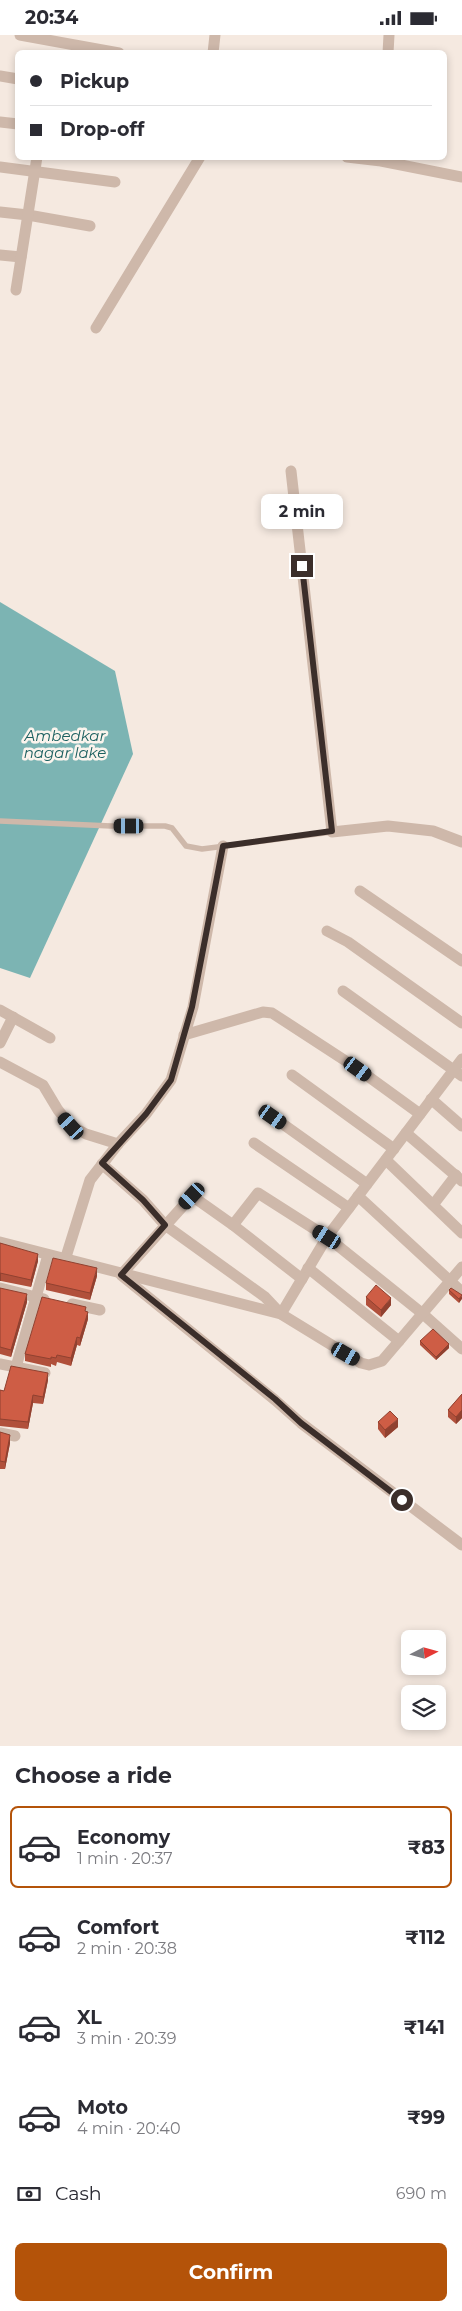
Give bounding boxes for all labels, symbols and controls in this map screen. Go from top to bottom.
text: 20:34 [25,6,78,29]
text: Pickup [60,70,129,93]
text: Drop-off [60,118,144,141]
callout: 2 min [261,493,343,529]
text: 2 min [279,502,325,521]
route end [291,555,313,577]
water label: Ambedkar nagar lake [24,726,106,762]
car [114,819,144,834]
car [341,1054,374,1084]
car [256,1102,289,1132]
car [55,1110,86,1142]
car [176,1180,207,1212]
car [310,1223,343,1251]
car [329,1340,362,1368]
route start [391,1489,413,1511]
north arrow [401,1630,446,1675]
map controls [401,1630,446,1730]
button: layers [401,1685,446,1730]
text: Choose a ride [15,1762,172,1789]
icon: car [17,1825,62,1870]
text: Economy [77,1826,170,1849]
text: ₹83 [408,1836,445,1859]
text: 1 min · 20:37 [77,1849,173,1868]
icon: car [17,1915,62,1960]
text: Comfort [77,1916,159,1939]
text: ₹112 [405,1926,445,1949]
text: 2 min · 20:38 [77,1939,177,1958]
icon: car [17,2005,62,2050]
text: XL [77,2006,102,2029]
text: ₹141 [404,2016,445,2039]
text: 3 min · 20:39 [77,2029,177,2048]
icon: car [17,2095,62,2140]
text: Moto [77,2096,128,2119]
text: ₹99 [407,2106,445,2129]
text: 4 min · 20:40 [77,2119,181,2138]
icon: cash [15,2180,43,2208]
text: Cash [55,2182,102,2205]
text: 690 m [396,2184,447,2203]
button: Confirm [15,2243,447,2301]

